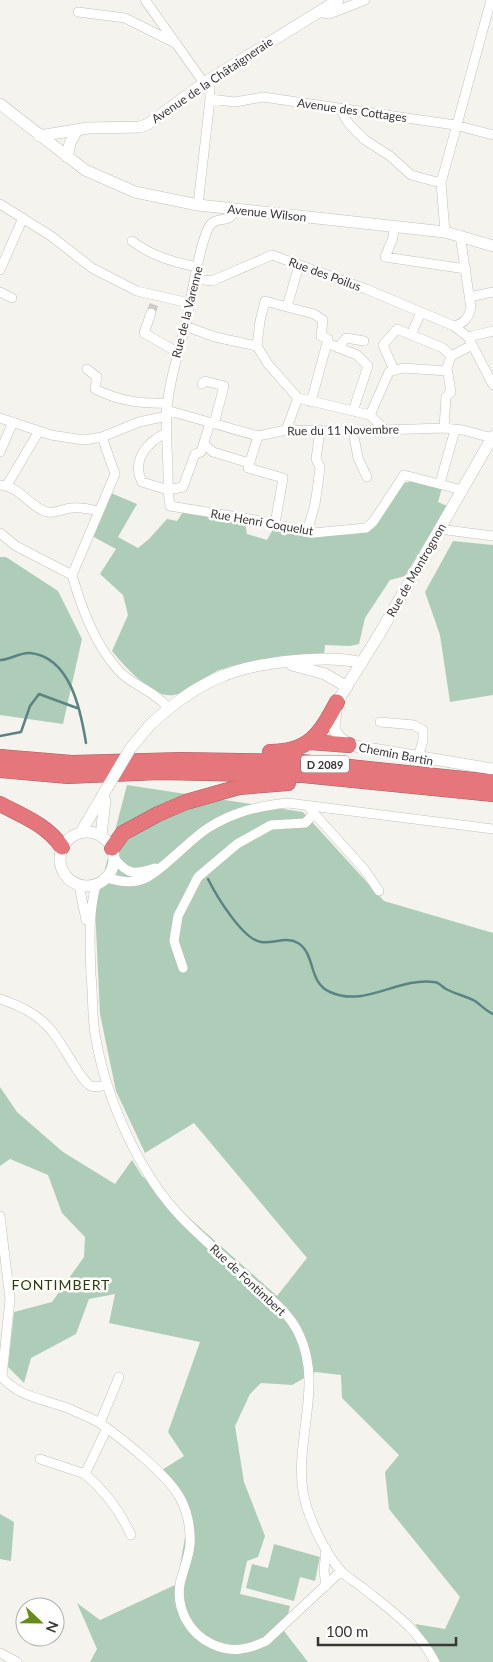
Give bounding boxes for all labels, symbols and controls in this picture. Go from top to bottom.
street label: Avenue de la Châtaigneraie [148,34,276,126]
street label: Avenue des Cottages [296,95,408,125]
street label: Avenue Wilson [227,201,307,225]
street label: Rue des Poilus [287,254,363,294]
street label: Rue de la Varenne [168,264,206,360]
street label: Rue du 11 Novembre [287,422,399,438]
street label: Rue Henri Coquelut [210,506,315,539]
street label: Rue de Montrognon [383,521,449,619]
street label: Chemin Bartin [357,739,435,769]
road number: D 2089 [301,756,349,772]
street label: Rue de Fontimbert [207,1241,290,1319]
district label: FONTIMBERT [12,1276,110,1293]
north arrow [15,1597,65,1647]
scale bar [318,1614,456,1646]
text: N [43,1619,62,1635]
text: 100 m [326,1622,368,1640]

